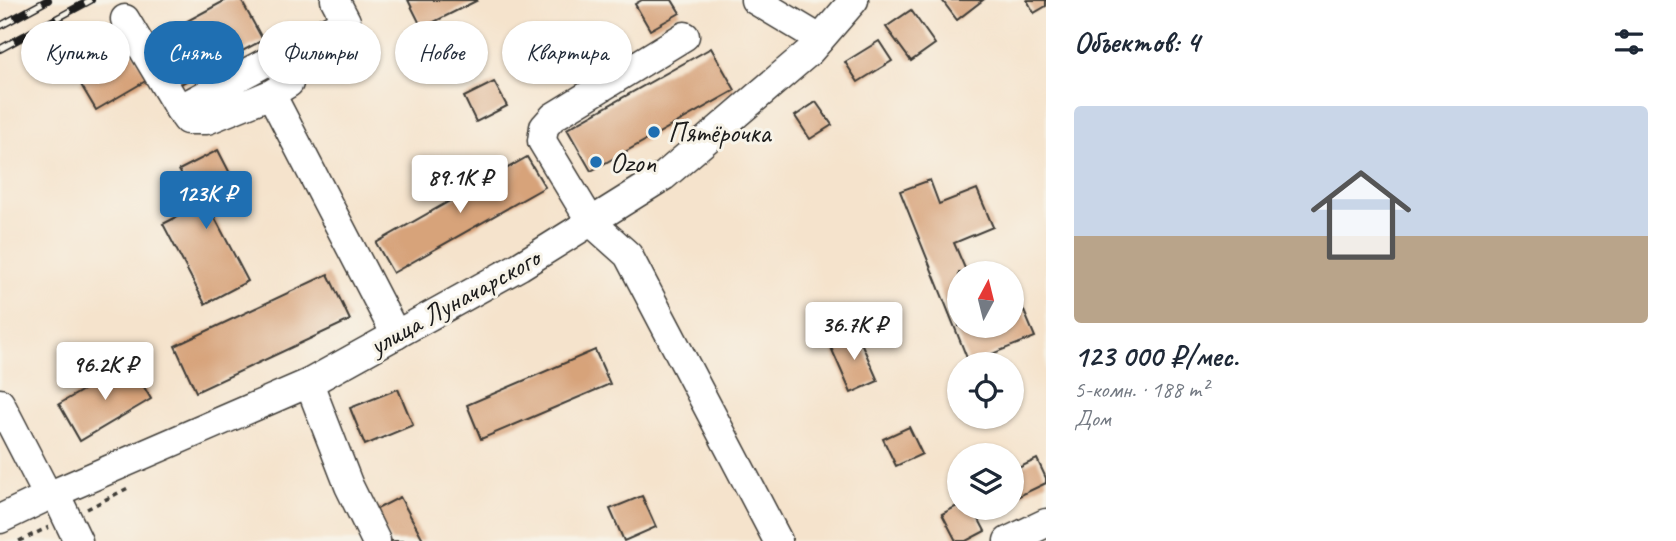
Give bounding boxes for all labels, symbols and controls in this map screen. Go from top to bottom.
chip: Купить [21,21,130,84]
chip: Снять [144,21,244,84]
chip: Фильтры [258,21,381,84]
chip: Новое [395,21,488,84]
chip: Квартира [502,21,632,84]
text: Объектов: 4 [1074,23,1199,61]
icon: filters [1610,23,1648,61]
place label: Пятёрочка [668,115,772,150]
marker: Пятёрочка [646,124,662,140]
place label: Ozon [610,145,656,180]
icon: home [1298,152,1424,278]
marker: Ozon [588,154,604,170]
pin: 89.1K ₽ [395,156,525,215]
text: 89.1K ₽ [428,163,492,192]
pin: 123K ₽ [149,172,263,231]
text: 123K ₽ [176,179,236,208]
street label: улица Луначарского [361,239,548,364]
north arrow [947,261,1024,338]
map controls [947,261,1024,520]
pin: 36.7K ₽ [789,302,919,362]
text: 36.7K ₽ [821,310,887,339]
text: 123 000 ₽/мес. [1074,337,1239,375]
pin: 96.2K ₽ [40,342,170,402]
text: 96.2K ₽ [73,350,137,379]
button: locate [947,352,1024,429]
text: 5-комн. · 188 m² [1074,375,1208,404]
text: Дом [1074,404,1111,433]
button: layers [947,443,1024,520]

